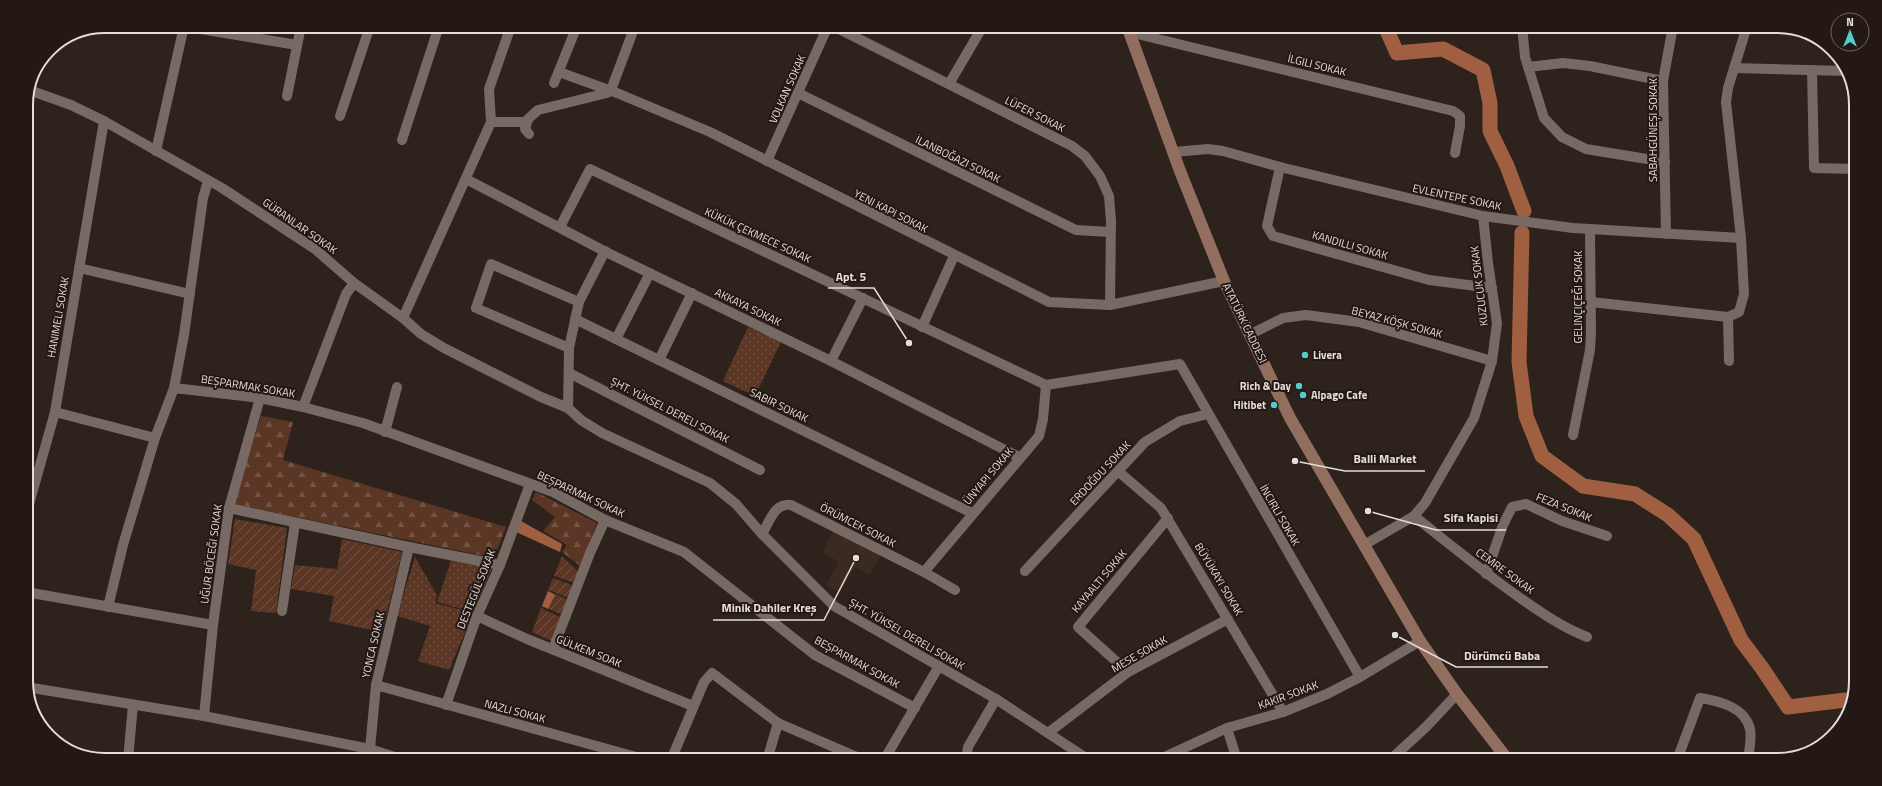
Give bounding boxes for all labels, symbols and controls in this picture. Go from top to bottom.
north arrow [1830,12,1870,52]
text: N [1846,14,1854,30]
street label: İLGILI SOKAK [1286,50,1349,80]
street label: VOLKAN SOKAK [765,51,810,126]
street label: SABAHGÜNEŞI SOKAK [1645,77,1661,182]
street label: LÜFER SOKAK [1002,92,1069,136]
street label: İLANBOĞAZI SOKAK [913,132,1004,187]
street label: EVLENTEPE SOKAK [1411,180,1504,214]
street label: YENI KAPI SOKAK [851,185,932,237]
street label: GÜRANLAR SOKAK [259,194,341,258]
street label: KÜKÜK ÇEKMECE SOKAK [702,203,814,267]
street label: KANDILLI SOKAK [1310,227,1390,264]
street label: KUZUCUK SOKAK [1466,244,1492,327]
street label: GELINÇIÇEĞI SOKAK [1570,250,1586,344]
callout: Apt. 5 [828,264,874,288]
text: Apt. 5 [836,267,867,286]
street label: HANIMELI SOKAK [43,274,73,359]
street label: ATATÜRK CADDESI [1219,280,1271,366]
street label: AKKAYA SOKAK [712,284,784,330]
street label: BEYAZ KÖŞK SOKAK [1350,302,1445,342]
place label: Livera [1313,347,1342,363]
marker: Livera [1300,350,1310,360]
street label: BEŞPARMAK SOKAK [200,371,297,401]
street label: ŞHT. YÜKSEL DERELI SOKAK [608,373,733,447]
place label: Rich & Day [1240,378,1291,394]
marker: Rich & Day [1294,381,1304,391]
street label: SABIR SOKAK [747,384,812,426]
place label: Alpago Cafe [1311,387,1368,403]
marker: Alpago Cafe [1298,390,1308,400]
place label: Hitibet [1233,397,1266,413]
marker: Hitibet [1269,400,1279,410]
street label: ERDOĞDU SOKAK [1066,437,1135,509]
street label: ÜNYAPI SOKAK [959,443,1017,508]
callout: Balli Market [1345,447,1425,471]
text: Balli Market [1353,449,1417,468]
street label: BEŞPARMAK SOKAK [535,467,628,522]
street label: İNCIRLI SOKAK [1256,481,1304,549]
street label: FEZA SOKAK [1534,489,1595,526]
street label: ÖRÜMCEK SOKAK [817,499,899,551]
street label: UĞUR BÖCEĞI SOKAK [196,502,226,605]
callout: Sifa Kapisi [1436,506,1506,530]
text: Sifa Kapisi [1444,508,1498,527]
street label: BÜYÜKAYI SOKAK [1191,540,1247,619]
street label: CEMRE SOKAK [1472,544,1538,598]
street label: KAYAALTI SOKAK [1068,545,1131,616]
street label: DESTEGÜL SOKAK [453,546,500,631]
street label: ŞHT. YÜKSEL DERELI SOKAK [846,594,968,674]
callout: Minik Dahiler Kreş [713,596,824,620]
text: Minik Dahiler Kreş [721,598,817,617]
street label: YONCA SOKAK [358,610,389,680]
street label: GÜLKEM SOAK [554,631,625,672]
street label: MESE SOKAK [1108,631,1171,676]
street label: BEŞPARMAK SOKAK [812,632,903,692]
callout: Dürümcü Baba [1456,643,1548,667]
text: Dürümcü Baba [1464,646,1540,665]
street label: KAKIR SOKAK [1256,676,1321,713]
street label: NAZLI SOKAK [483,695,548,727]

